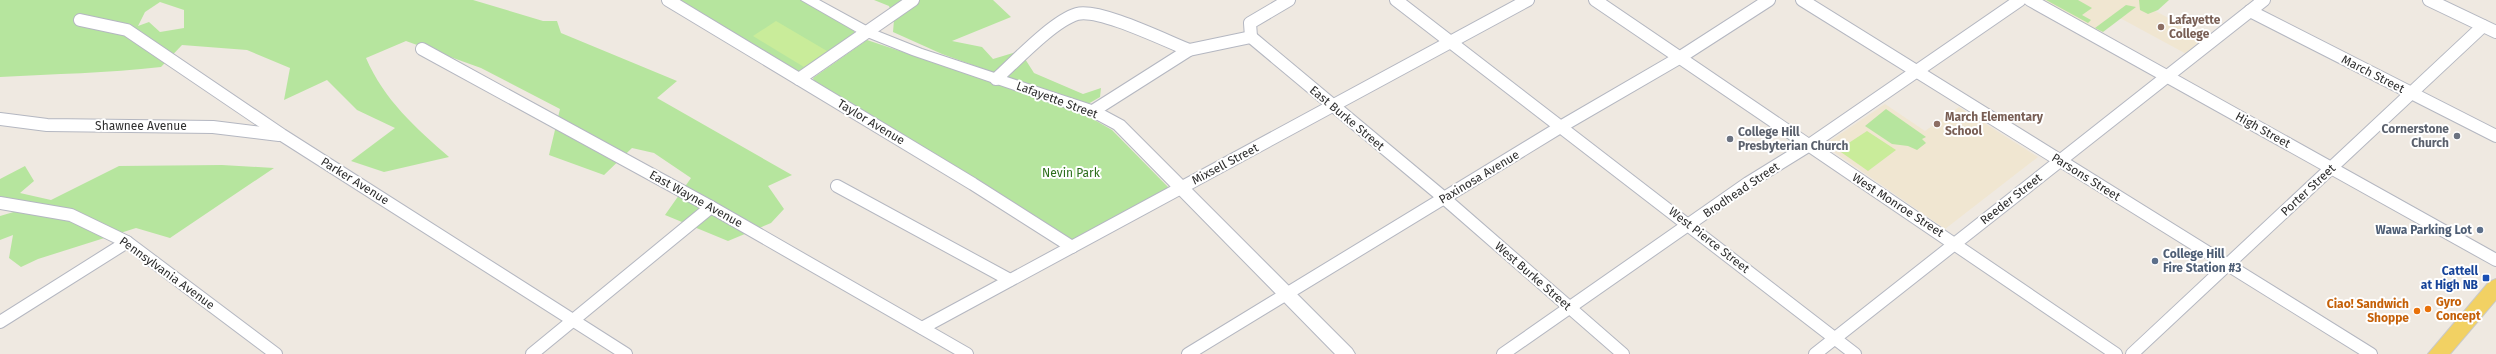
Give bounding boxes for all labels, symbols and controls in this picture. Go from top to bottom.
place label: Lafayette College [2169,13,2221,41]
marker: Lafayette College [2156,22,2166,32]
street label: March Street [2339,52,2407,96]
street label: Lafayette Street [1014,79,1100,121]
street label: East Burke Street [1307,83,1388,154]
street label: Taylor Avenue [835,96,907,148]
street label: High Street [2233,109,2293,151]
place label: March Elementary School [1945,110,2044,138]
street label: Shawnee Avenue [95,119,187,133]
marker: March Elementary School [1932,119,1942,129]
place label: Cornerstone Church [2382,122,2449,150]
place label: College Hill Presbyterian Church [1738,125,1848,153]
marker: Cornerstone Church [2452,131,2462,141]
marker: College Hill Presbyterian Church [1725,134,1735,144]
street label: Mixsell Street [1189,140,1261,187]
street label: Paxinosa Avenue [1436,148,1522,206]
street label: Parsons Street [2049,150,2123,204]
street label: Parker Avenue [318,154,392,208]
street label: Brodhead Street [1700,159,1782,221]
street label: Porter Street [2278,161,2339,219]
park label: Nevin Park [1042,166,1101,180]
street label: East Wayne Avenue [647,168,745,230]
street label: West Monroe Street [1850,170,1947,240]
street label: Reeder Street [1977,170,2045,227]
street label: West Pierce Street [1666,204,1753,276]
place label: Wawa Parking Lot [2376,223,2472,237]
marker: Wawa Parking Lot [2475,225,2485,235]
street label: Pennsylvania Avenue [117,234,217,312]
street label: West Burke Street [1492,239,1575,313]
place label: College Hill Fire Station #3 [2163,247,2241,275]
marker: College Hill Fire Station #3 [2150,256,2160,266]
place label: Cattell at High NB [2421,264,2479,292]
marker: Cattell at High NB [2481,273,2491,283]
place label: Gyro Concept [2436,295,2481,323]
place label: Ciao! Sandwich Shoppe [2327,297,2409,325]
marker: Gyro Concept [2423,304,2433,314]
marker: Ciao! Sandwich Shoppe [2412,306,2422,316]

